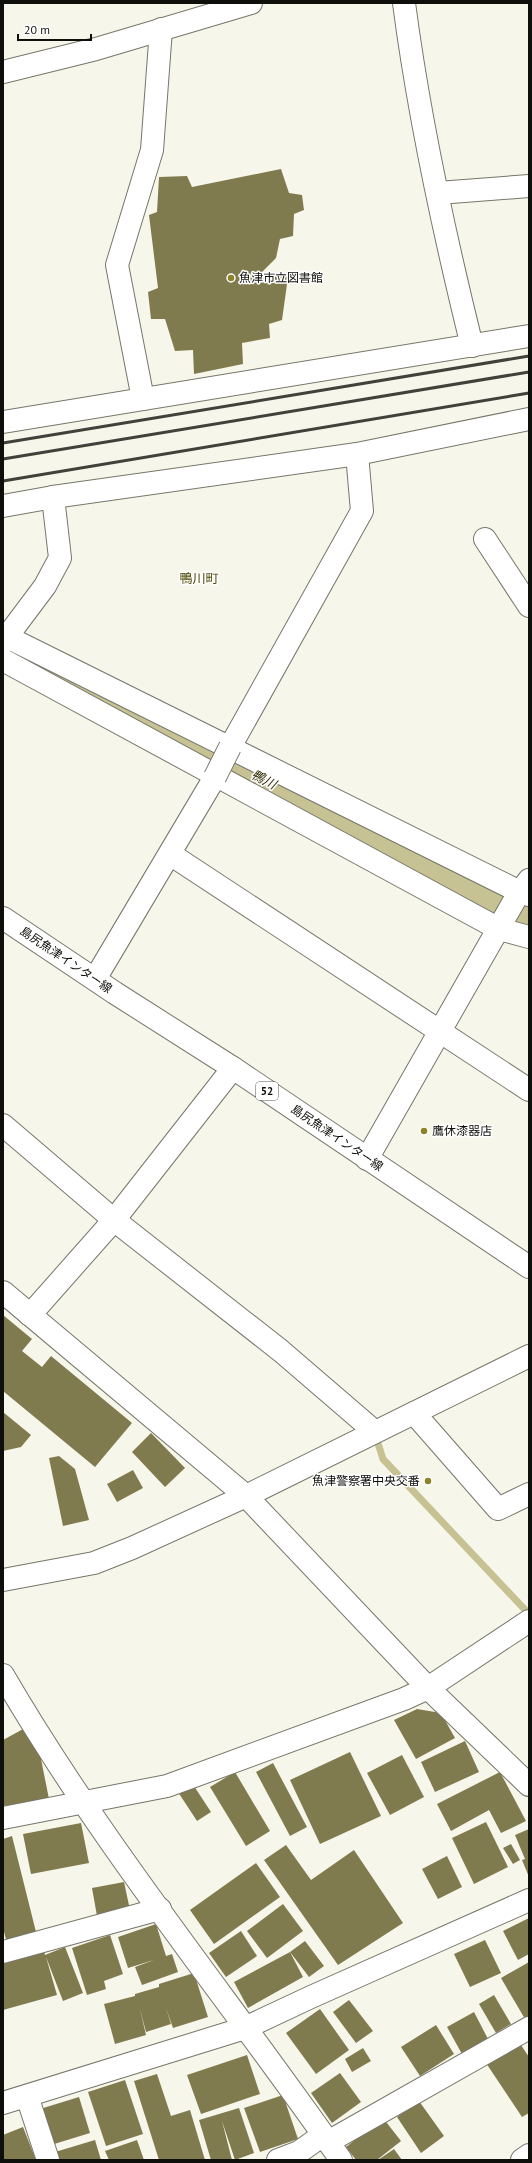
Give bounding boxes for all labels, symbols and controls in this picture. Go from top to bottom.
scale bar [18,16,91,42]
text: 20 m [24,22,50,37]
place label: 魚津市立図書館 [239,270,323,285]
marker: 魚津市立図書館 [226,273,236,283]
district label: 鴨川町 [179,570,219,587]
water label: 鴨川 [248,766,281,794]
street label: 島尻魚津インター線 [17,923,115,996]
road number: 52 [256,1082,278,1100]
street label: 島尻魚津インター線 [288,1101,386,1174]
place label: 鷹休漆器店 [432,1123,492,1138]
marker: 鷹休漆器店 [419,1126,429,1136]
place label: 魚津警察署中央交番 [312,1473,420,1488]
marker: 魚津警察署中央交番 [423,1476,433,1486]

